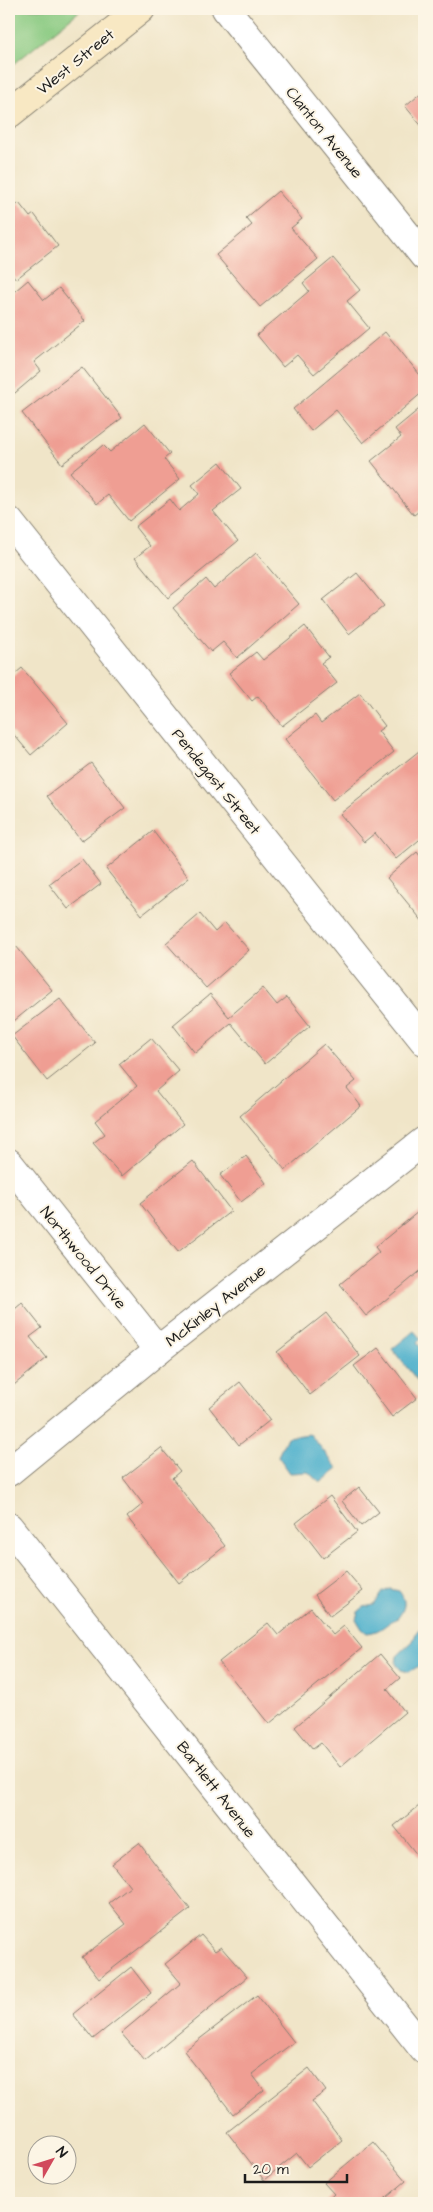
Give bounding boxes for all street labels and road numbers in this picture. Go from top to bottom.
street label: West Street [32,23,119,100]
street label: Clanton Avenue [280,82,368,183]
street label: Pendegast Street [166,724,266,840]
street label: Northwood Drive [35,1202,132,1314]
street label: McKinley Avenue [161,1259,271,1353]
street label: Bartlett Avenue [171,1737,261,1843]

